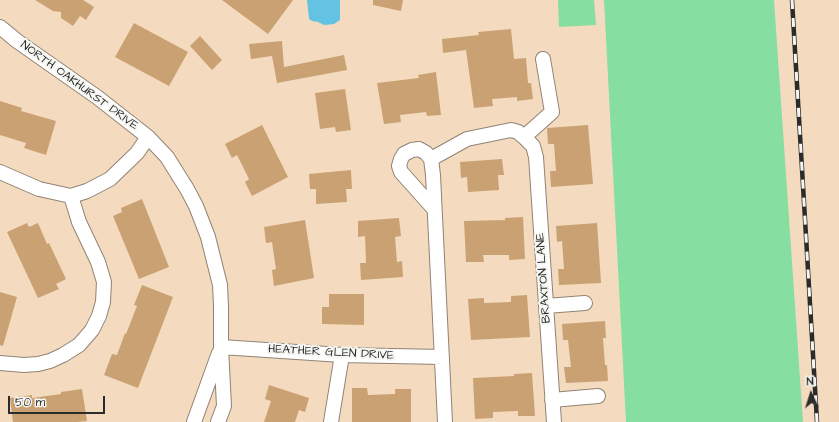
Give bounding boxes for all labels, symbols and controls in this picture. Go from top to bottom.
street label: NORTH OAKHURST DRIVE [17,38,141,134]
street label: BRAXTON LANE [534,232,554,324]
street label: HEATHER GLEN DRIVE [268,343,394,363]
north arrow [791,374,831,414]
text: N [806,374,814,389]
scale bar [10,388,107,414]
text: 50 m [15,394,45,411]

